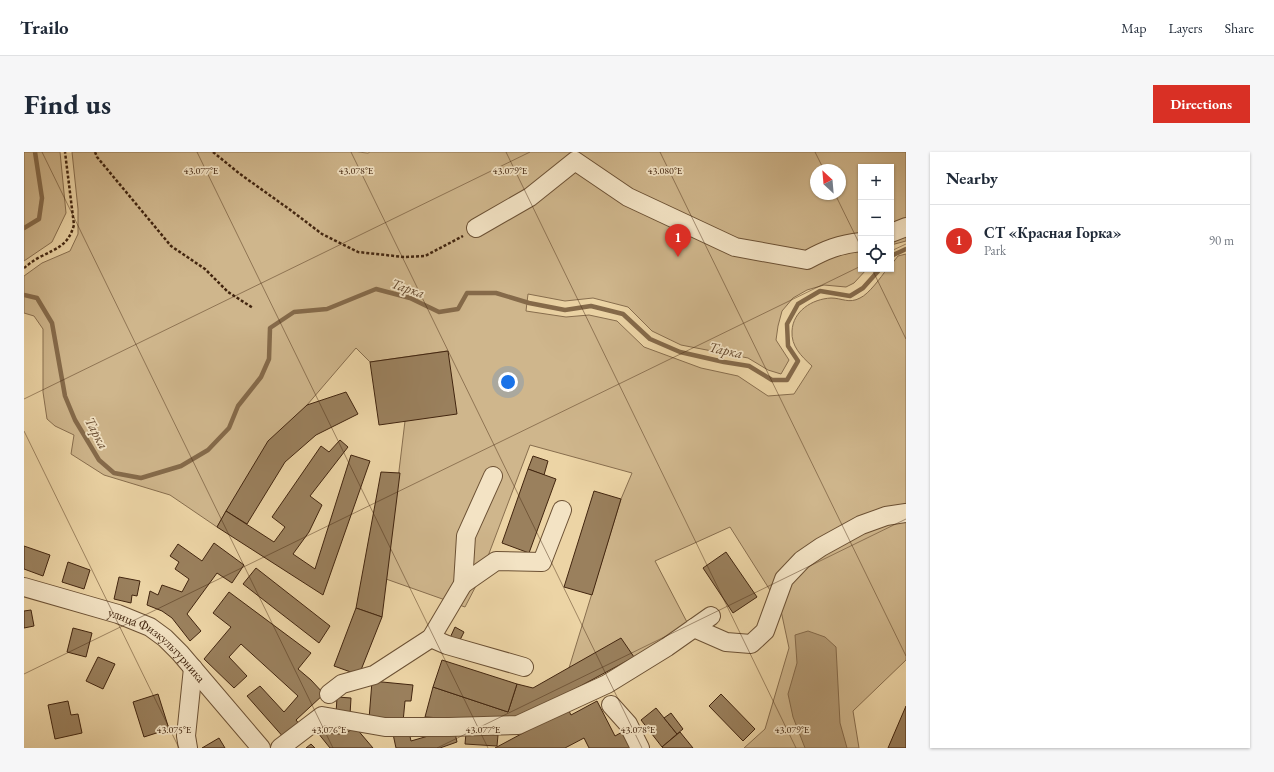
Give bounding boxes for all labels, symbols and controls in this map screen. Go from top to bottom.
text: Trailo [20,15,69,40]
text: Map [1121,19,1146,37]
text: Layers [1168,19,1203,37]
text: Share [1225,19,1254,37]
button: Directions [1153,85,1250,123]
text: Find us [24,86,111,122]
text: 43.077°E [184,164,219,177]
text: 43.078°E [339,164,374,177]
text: 43.079°E [493,164,528,177]
text: 43.080°E [648,164,683,177]
north arrow [810,164,846,200]
map controls [858,164,894,272]
button: + [858,164,894,200]
text: Nearby [946,167,998,189]
button: − [858,200,894,236]
text: СТ «Красная Горка» [984,223,1121,242]
pin: 1 [665,224,691,257]
text: 1 [956,232,962,249]
text: 90 m [1209,232,1234,249]
button: locate [858,236,894,272]
text: Park [984,242,1006,259]
water label: Тарка [389,274,427,302]
water label: Тарка [707,338,745,362]
your location [498,372,518,392]
water label: Тарка [81,414,113,452]
street label: улица Физкультурника [106,604,210,687]
text: 43.075°E [157,723,192,736]
text: 43.076°E [312,723,347,736]
text: 43.077°E [466,723,501,736]
text: 43.078°E [621,723,656,736]
text: 43.079°E [775,723,810,736]

